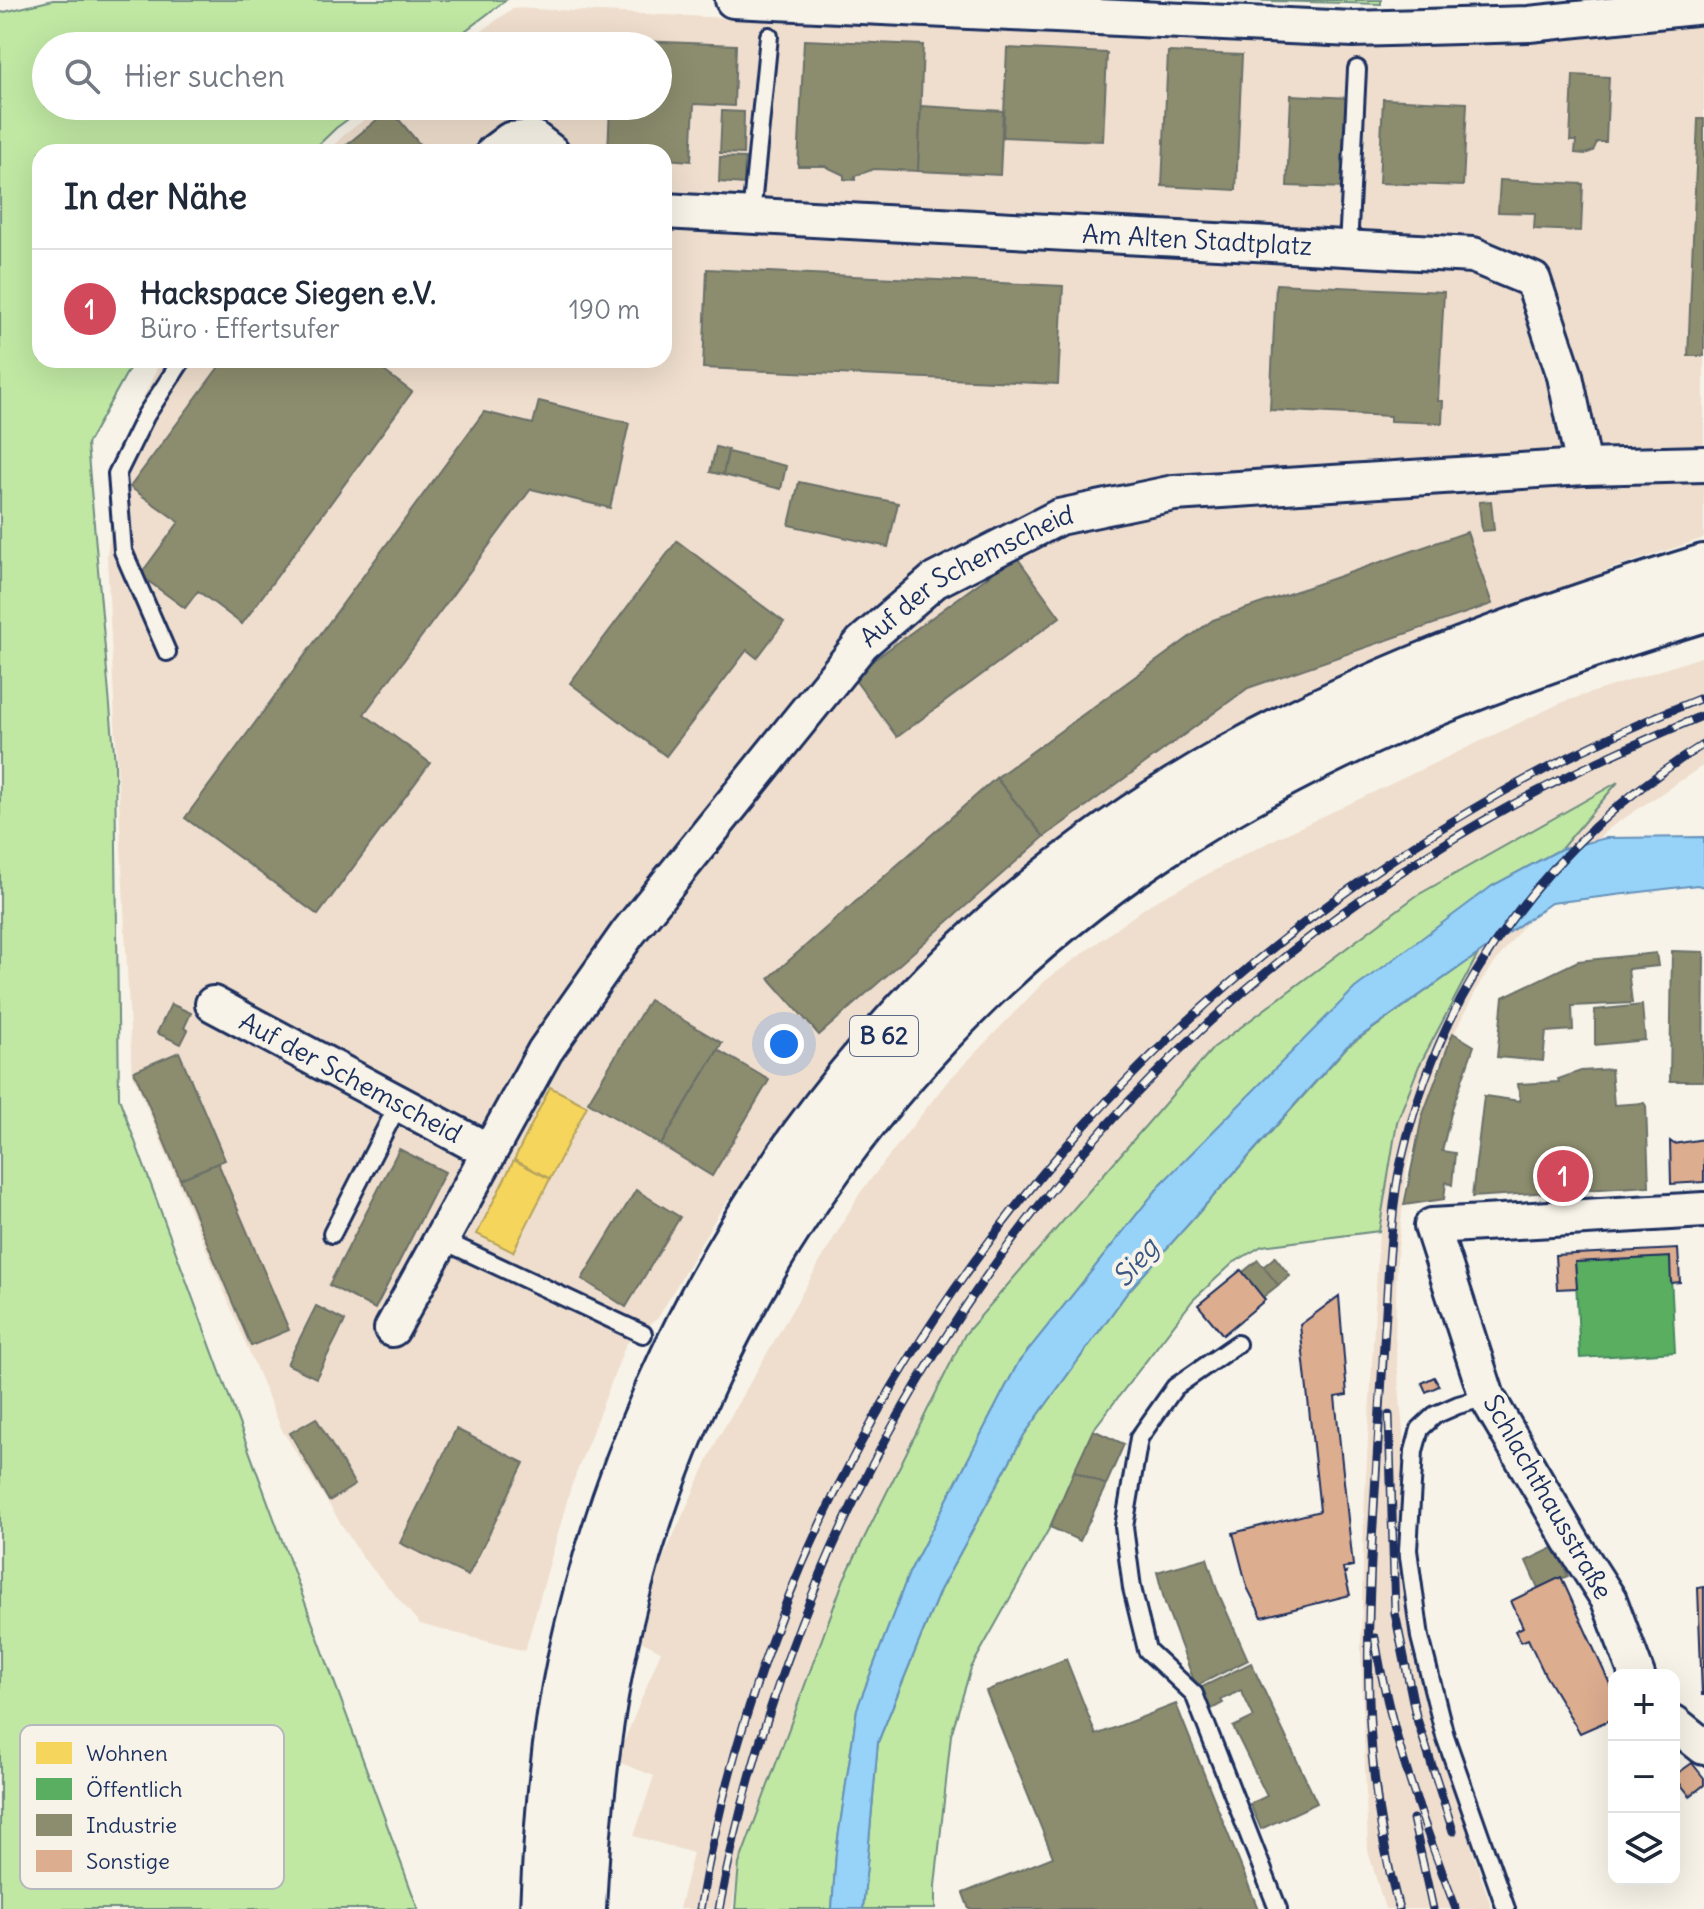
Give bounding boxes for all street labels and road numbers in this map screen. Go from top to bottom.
street label: Am Alten Stadtplatz [1081,217,1313,262]
street label: Auf der Schemscheid [852,497,1076,654]
street label: Auf der Schemscheid [234,1004,468,1150]
road number: B 62 [850,1016,918,1056]
street label: Schlachthausstraße [1476,1389,1620,1605]

